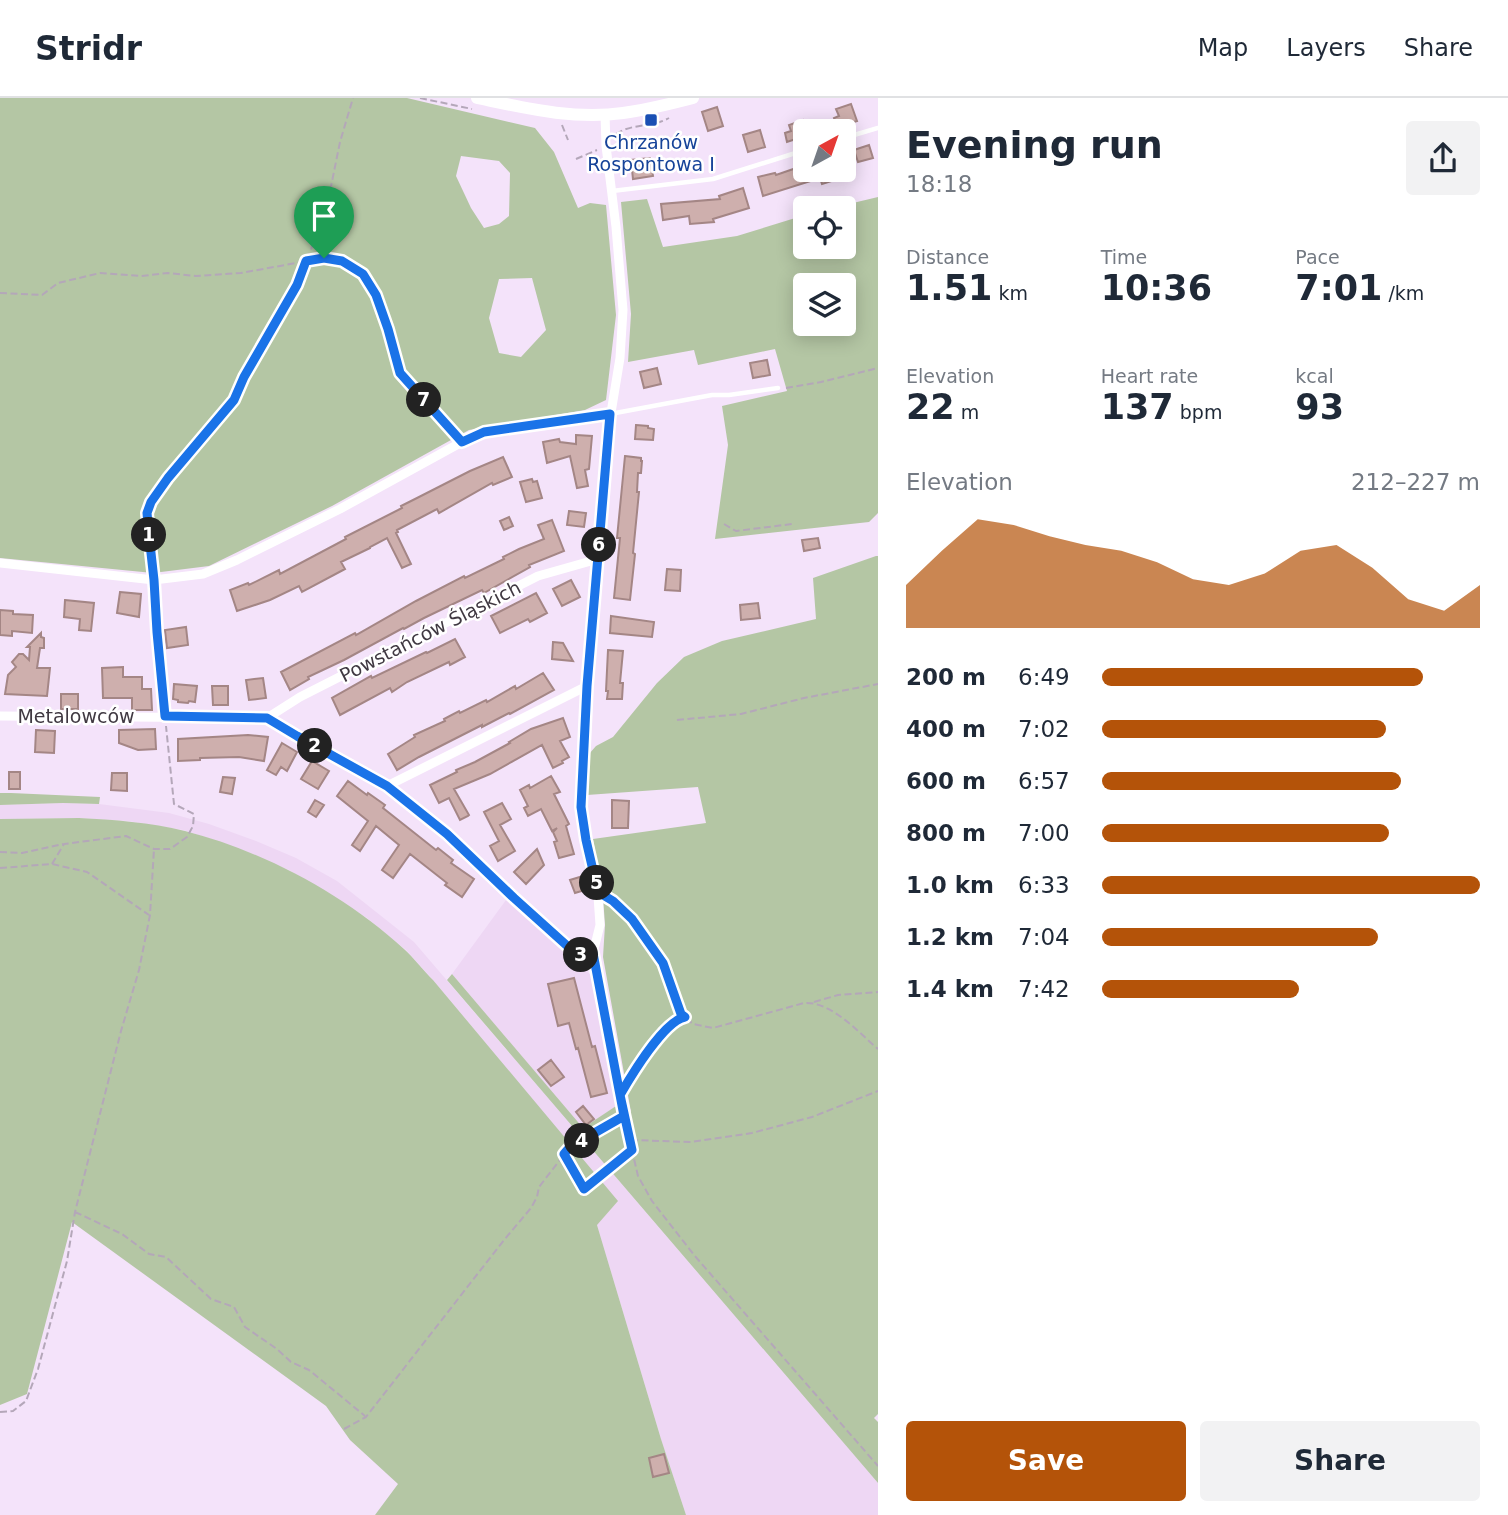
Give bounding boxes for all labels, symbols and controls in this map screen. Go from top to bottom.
text: Stridr [35,29,142,68]
text: Map [1198,34,1248,62]
text: Layers [1286,34,1366,62]
text: Share [1404,34,1473,62]
marker: Chrzanów Rospontowa I [643,112,659,128]
north arrow [793,119,856,182]
map controls [793,119,856,336]
button: share [1406,121,1480,195]
text: Evening run [906,123,1163,167]
place label: Chrzanów Rospontowa I [587,131,715,175]
text: 18:18 [906,171,972,197]
pin [294,186,354,258]
button: locate [793,196,856,259]
icon: arrive [305,197,343,235]
text: Distance [906,246,989,268]
text: Time [1101,246,1147,268]
text: Pace [1295,246,1340,268]
text: 1.51 [906,268,992,308]
text: 10:36 [1101,268,1212,308]
text: 7:01 [1295,268,1382,308]
button: layers [793,273,856,336]
text: km [992,282,1028,304]
text: /km [1382,282,1424,304]
text: Elevation [906,365,994,387]
text: Heart rate [1101,365,1198,387]
text: kcal [1295,365,1334,387]
pin: 7 [406,382,442,418]
text: 22 [906,387,955,427]
text: 137 [1101,387,1174,427]
text: 93 [1295,387,1344,427]
text: 7 [417,388,430,410]
text: m [955,401,979,423]
text: bpm [1174,401,1222,423]
text: Elevation [906,469,1013,495]
text: 212–227 m [1351,469,1480,495]
pin: 1 [132,518,166,552]
text: 1 [142,523,155,545]
pin: 6 [582,528,616,562]
text: 6 [592,533,605,555]
street label: Powstańców Śląskich [335,575,524,686]
text: 200 m [906,664,986,690]
text: 6:49 [1018,664,1070,690]
street label: Metalowców [17,705,135,727]
text: 400 m [906,716,986,742]
text: 7:02 [1018,716,1070,742]
pin: 2 [298,728,332,764]
text: 2 [308,734,321,756]
text: 600 m [906,768,986,794]
text: 6:57 [1018,768,1070,794]
text: 800 m [906,820,986,846]
text: 7:00 [1018,820,1070,846]
pin: 5 [580,866,614,900]
text: 5 [590,871,603,893]
text: 1.0 km [906,872,994,898]
text: 6:33 [1018,872,1070,898]
text: 1.2 km [906,924,994,950]
text: 7:04 [1018,924,1070,950]
pin: 3 [564,938,598,972]
text: 3 [574,943,587,965]
text: 1.4 km [906,976,994,1002]
text: 7:42 [1018,976,1070,1002]
pin: 4 [564,1124,600,1158]
text: 4 [575,1129,588,1151]
button: Save [906,1421,1186,1501]
button: Share [1200,1421,1480,1501]

